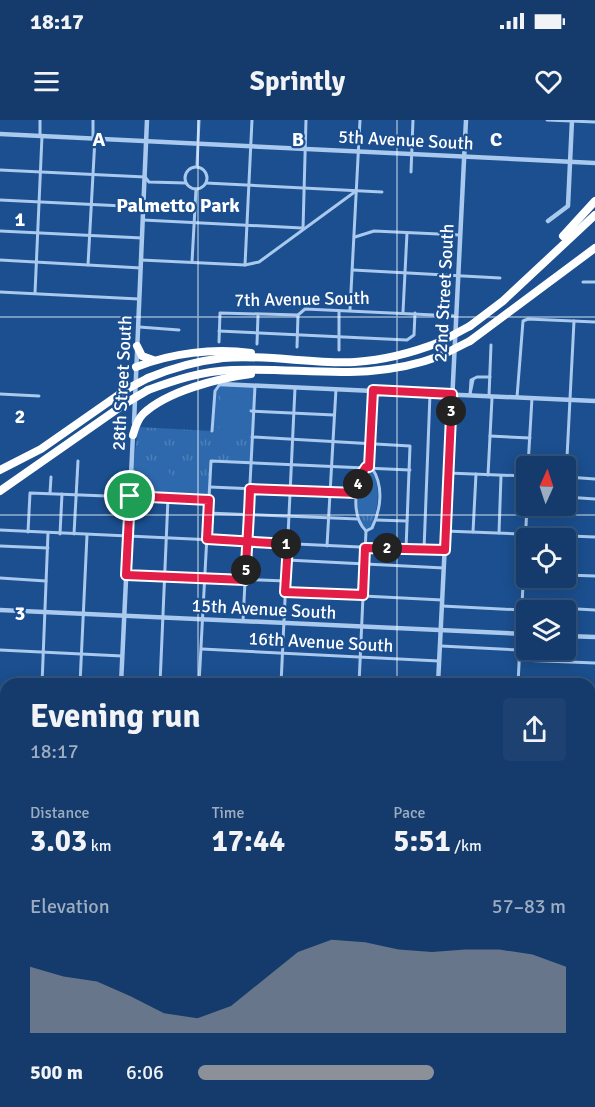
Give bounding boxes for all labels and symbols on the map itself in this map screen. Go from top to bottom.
street label: 5th Avenue South [338,125,474,155]
text: A [93,127,106,152]
text: B [292,127,304,152]
text: C [490,127,502,152]
district label: Palmetto Park [116,193,240,218]
text: 1 [15,207,26,232]
street label: 22nd Street South [429,223,459,363]
street label: 7th Avenue South [234,287,370,311]
street label: 28th Street South [107,315,137,451]
pin: 3 [436,396,466,426]
text: 2 [15,404,25,429]
north arrow [516,456,576,516]
pin: 4 [343,469,373,499]
pin [104,470,155,521]
pin: 1 [271,529,301,559]
pin: 2 [372,533,402,563]
pin: 5 [231,555,261,585]
street label: 15th Avenue South [191,594,337,624]
text: 3 [15,601,25,626]
street label: 16th Avenue South [248,627,394,657]

